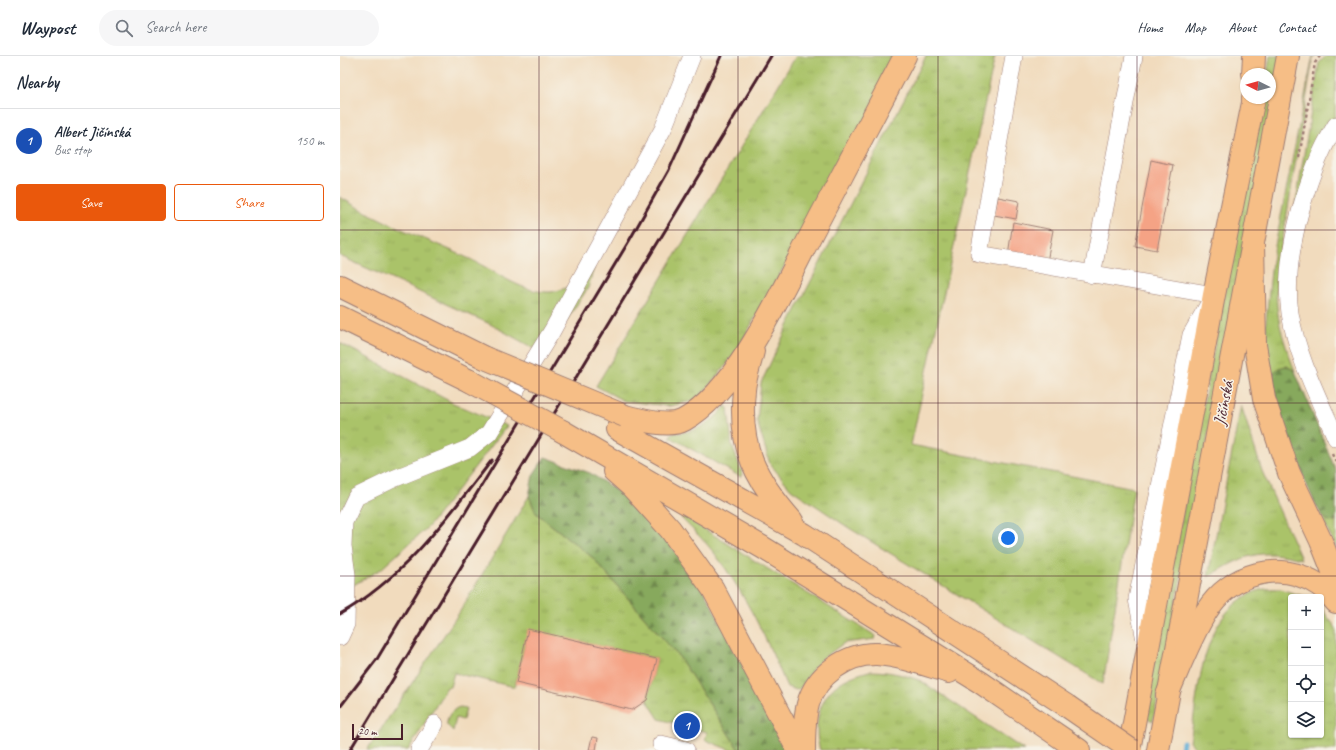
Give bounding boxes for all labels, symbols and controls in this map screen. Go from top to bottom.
search box [99,10,379,46]
text: Waypost [20,16,75,40]
icon: search [113,17,135,39]
text: Search here [145,18,206,37]
text: Home [1137,19,1163,36]
text: Map [1185,19,1206,36]
text: About [1228,19,1256,36]
text: Contact [1278,19,1316,36]
north arrow [1240,68,1276,104]
text: Nearby [16,72,59,93]
text: Albert Jičínská [54,123,130,142]
text: 1 [26,133,32,149]
text: 150 m [296,133,324,149]
text: Bus stop [54,142,91,158]
button: Save [16,184,166,221]
button: Share [174,184,324,221]
street label: Jičínská [1209,378,1238,428]
your location [998,528,1018,548]
map controls [1288,594,1324,738]
button: + [1288,594,1324,630]
button: − [1288,630,1324,666]
button: locate [1288,666,1324,702]
button: layers [1288,702,1324,738]
pin: 1 [674,711,700,741]
scale bar [352,722,403,741]
text: 20 m [358,724,377,738]

